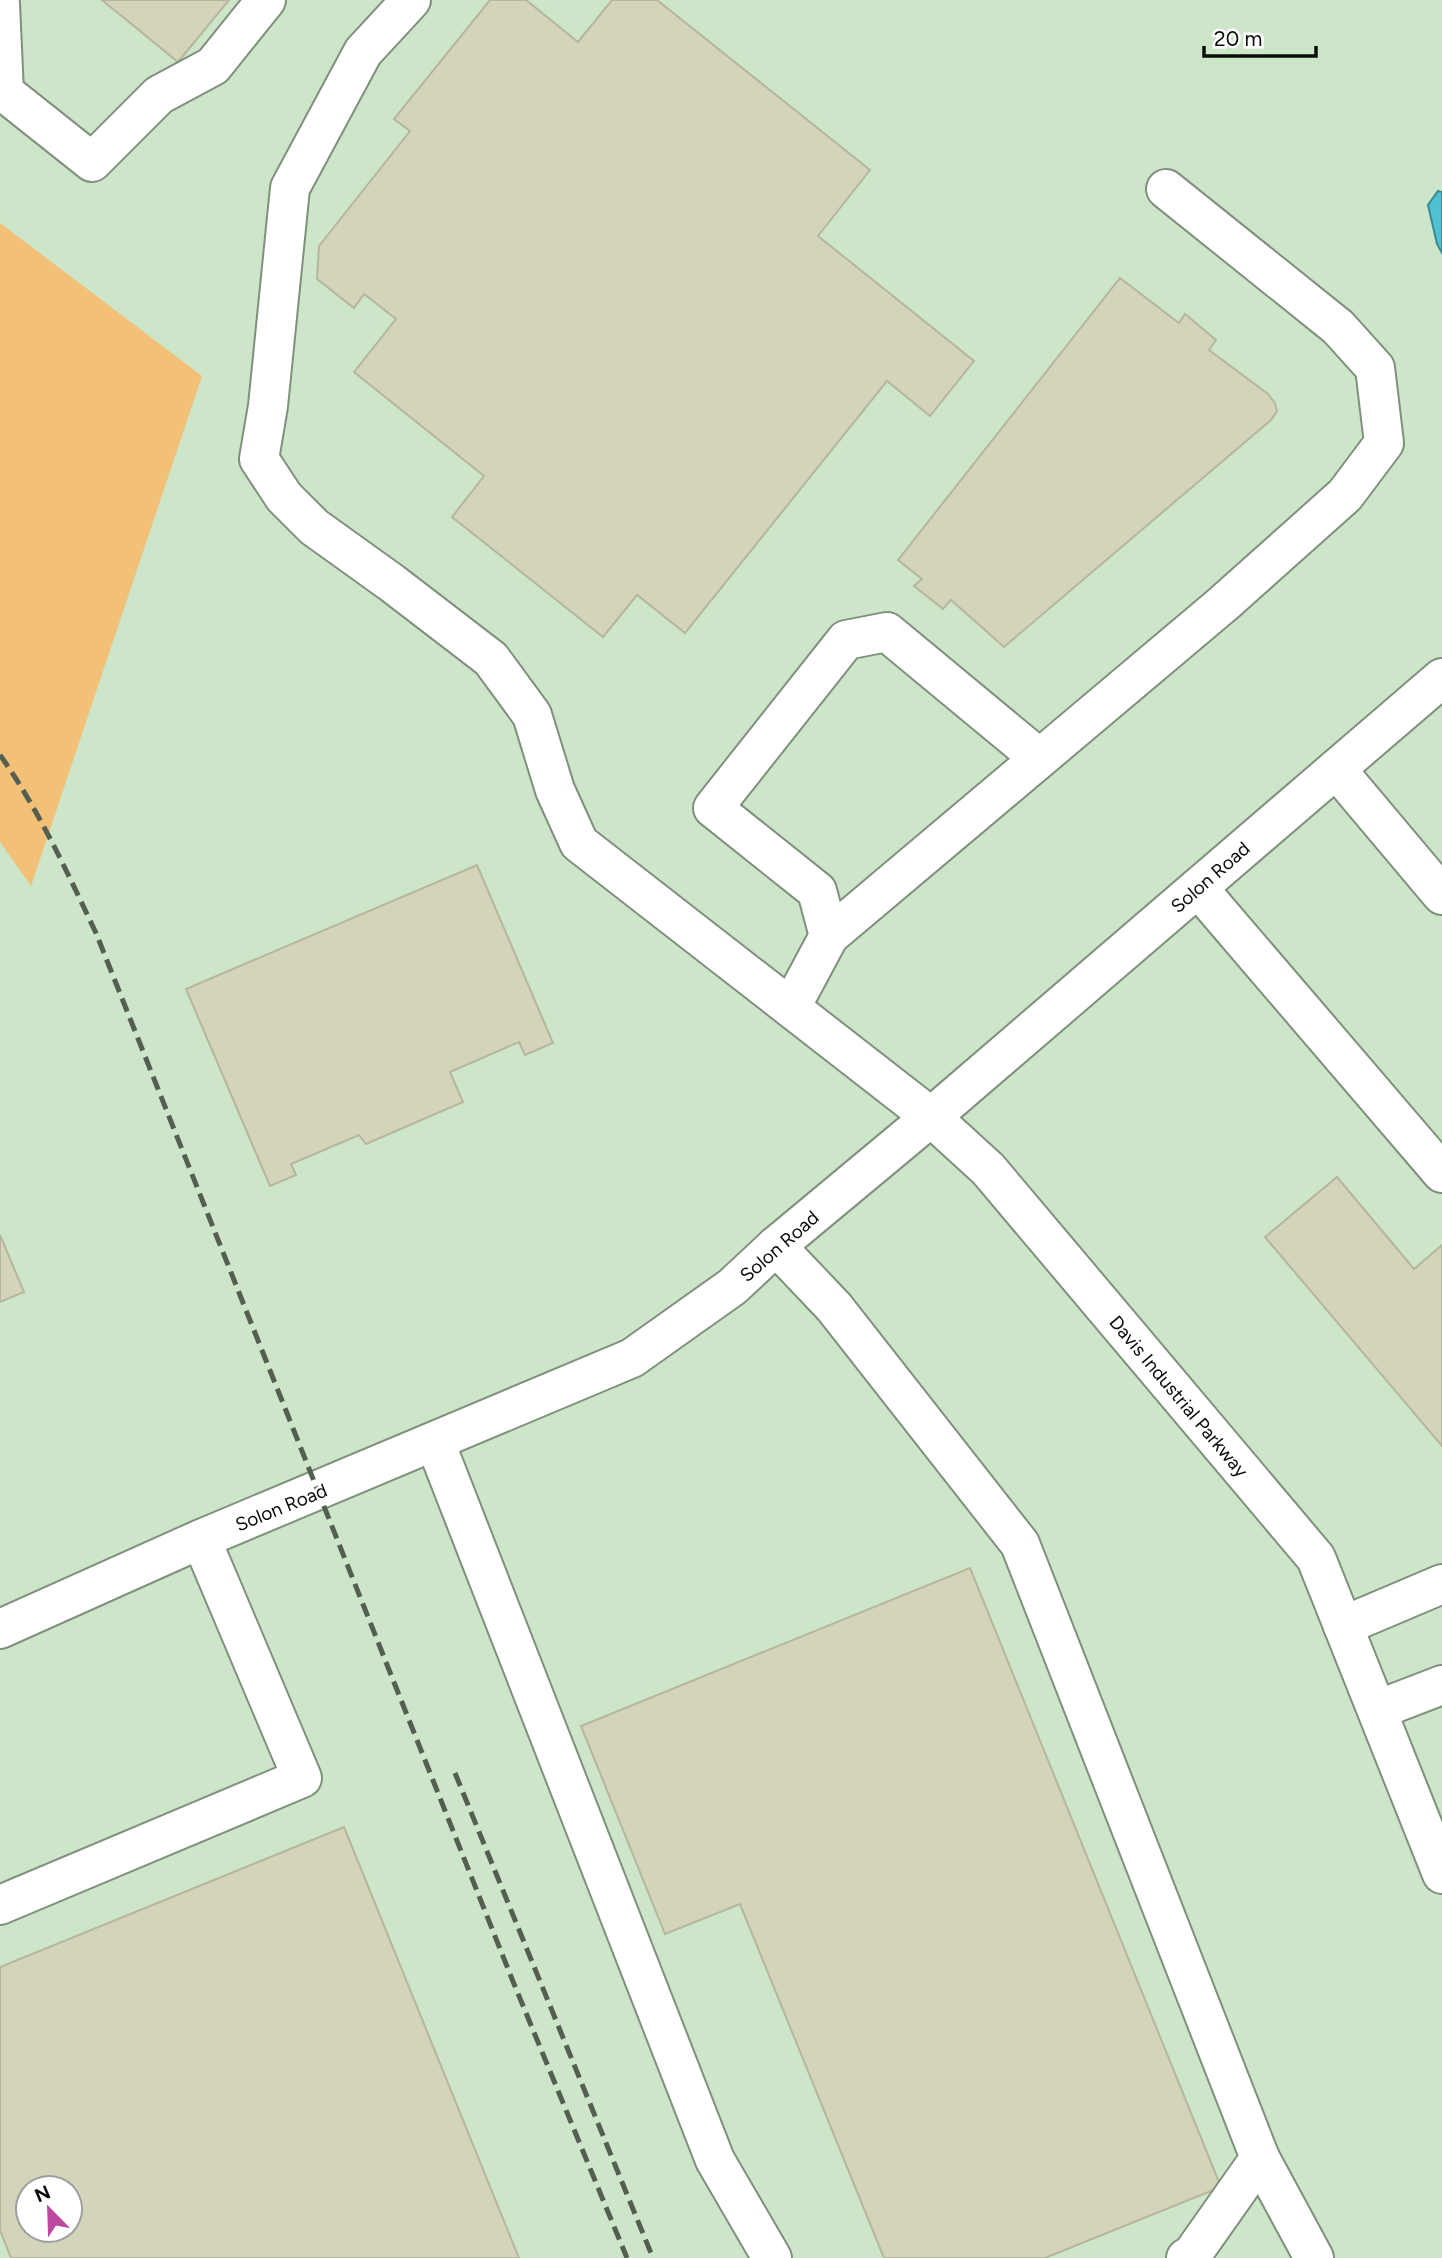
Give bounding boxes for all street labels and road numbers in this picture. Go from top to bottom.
street label: Solon Road [1166,837,1254,918]
street label: Solon Road [735,1206,823,1287]
street label: Davis Industrial Parkway [1104,1311,1253,1482]
street label: Solon Road [232,1479,330,1536]

